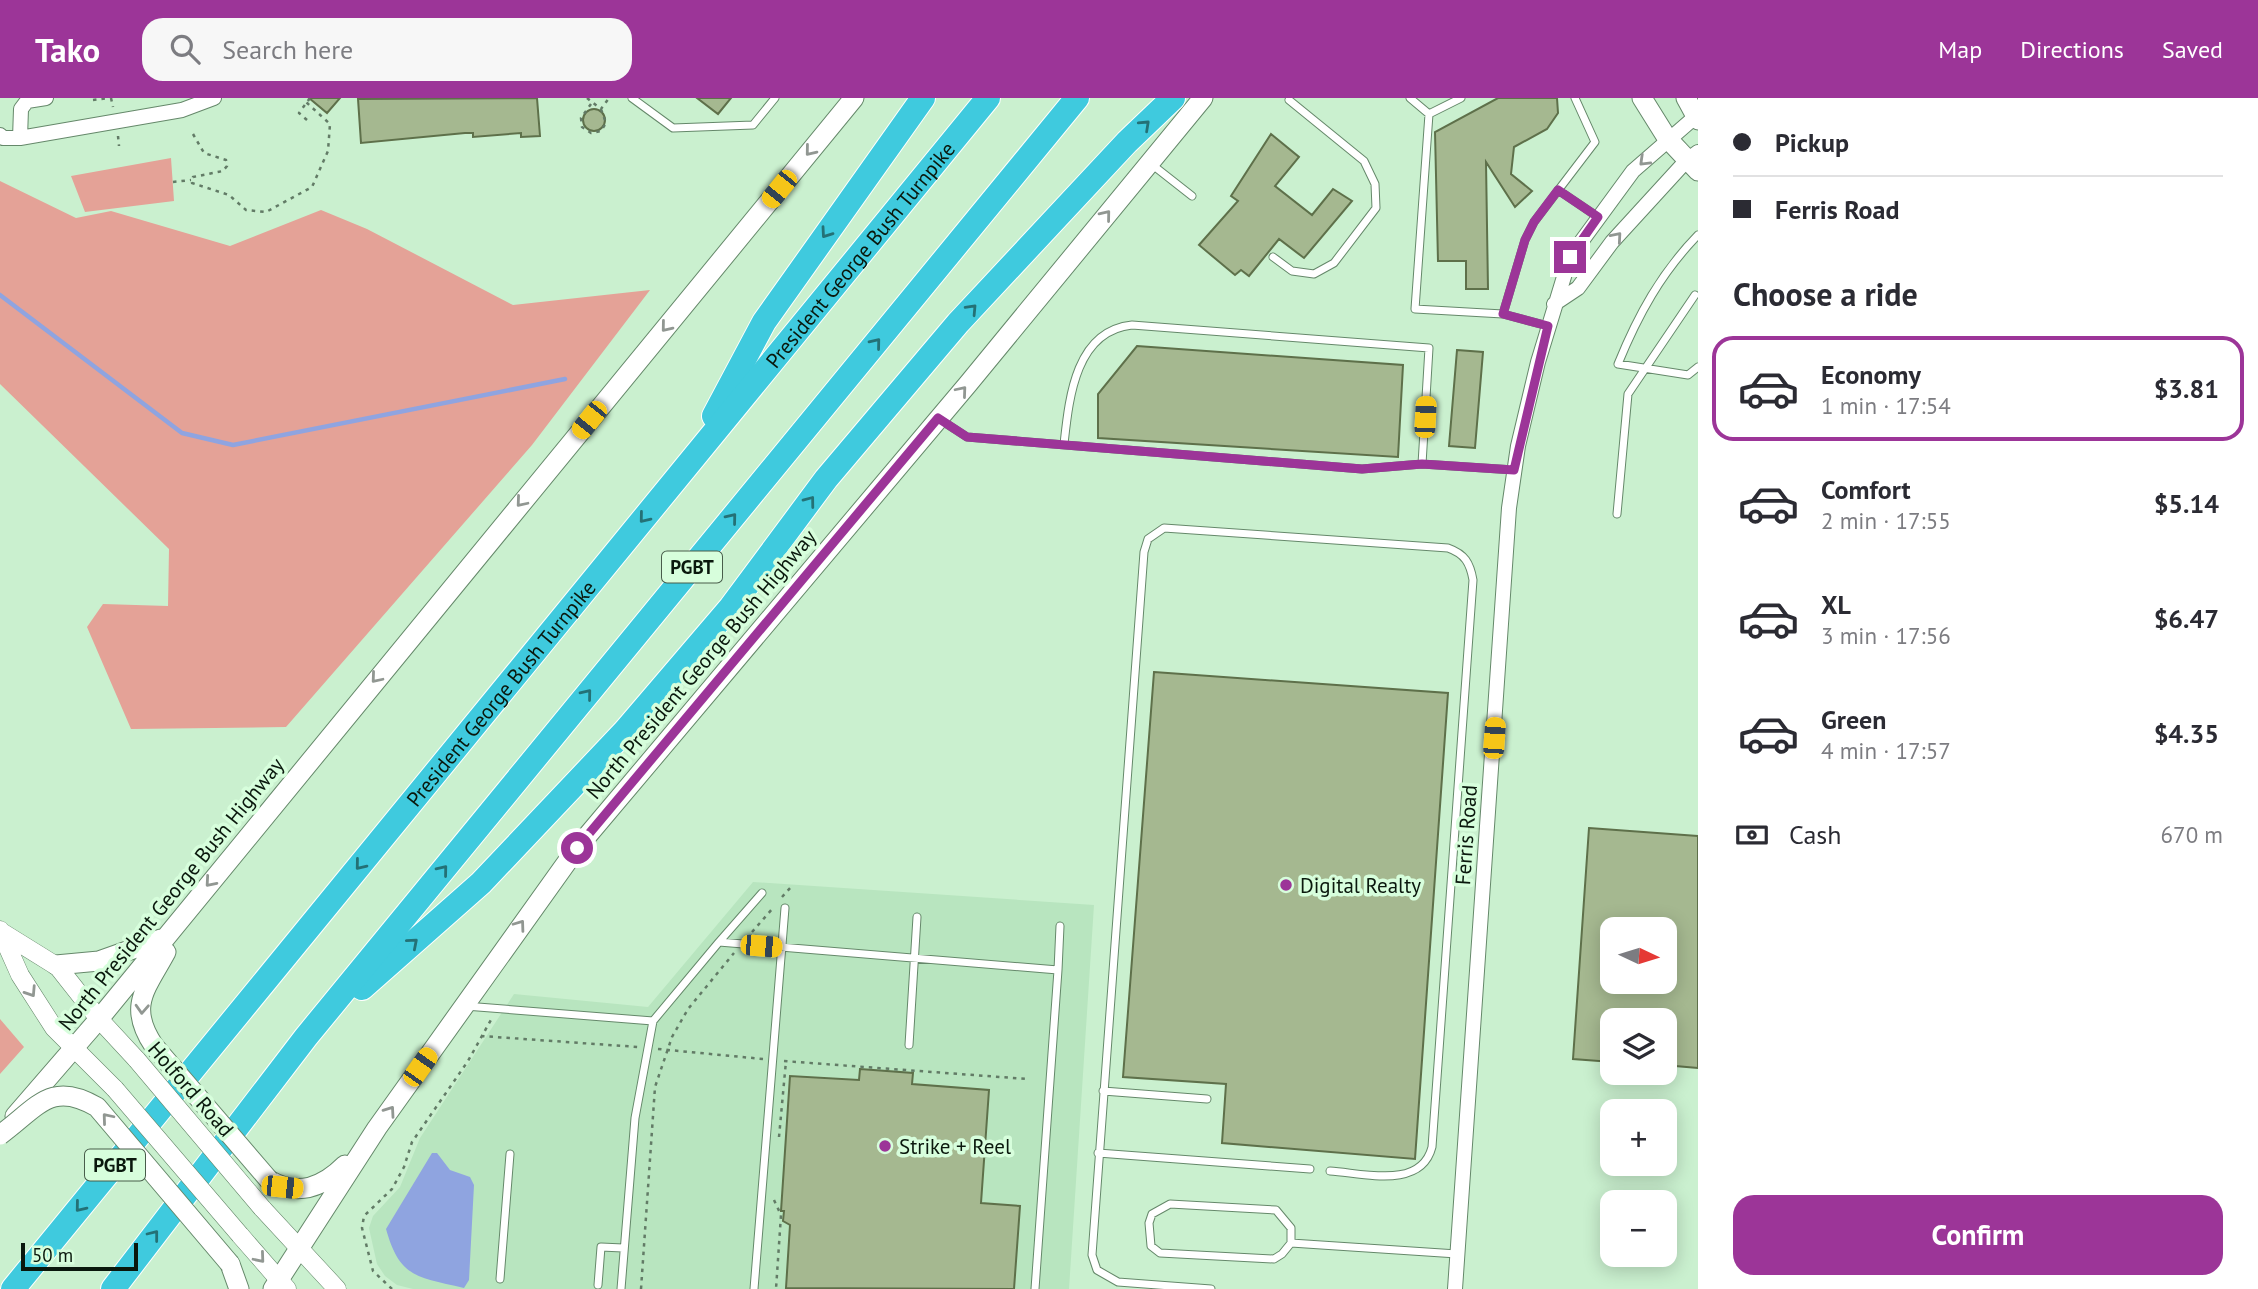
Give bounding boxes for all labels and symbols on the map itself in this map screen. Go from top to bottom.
one-way arrow [1137,121,1150,134]
street label: President George Bush Turnpike [759,136,961,373]
one-way arrow [806,143,819,155]
one-way arrow [1639,153,1652,166]
car [758,166,801,212]
one-way arrow [1098,211,1111,223]
one-way arrow [822,225,835,238]
one-way arrow [1609,232,1621,245]
route end [1554,241,1586,273]
one-way arrow [964,304,976,317]
one-way arrow [662,318,674,331]
one-way arrow [868,338,880,351]
one-way arrow [954,386,966,399]
car [1414,395,1437,439]
car [568,397,611,443]
one-way arrow [517,494,529,507]
one-way arrow [801,496,814,509]
one-way arrow [640,511,653,523]
one-way arrow [723,514,736,526]
street label: North President George Bush Highway [580,524,822,804]
road number: PGBT [662,552,722,582]
street label: President George Bush Turnpike [400,575,601,812]
one-way arrow [372,670,385,682]
one-way arrow [579,690,592,702]
car [1483,716,1506,760]
street label: North President George Bush Highway [52,752,290,1036]
street label: Ferris Road [1449,784,1483,886]
route start [561,832,593,864]
one-way arrow [356,858,369,870]
one-way arrow [435,866,447,879]
place label: Digital Realty [1300,872,1421,899]
one-way arrow [206,875,219,887]
marker: Digital Realty [1278,877,1294,893]
north arrow [1600,917,1676,994]
one-way arrow [512,920,524,933]
car [740,934,783,958]
one-way arrow [405,939,418,951]
one-way arrow [22,984,35,997]
one-way arrow [134,1004,149,1015]
street label: Holford Road [142,1036,240,1142]
car [400,1044,441,1090]
one-way arrow [382,1106,394,1119]
one-way arrow [103,1113,115,1126]
place label: Strike + Reel [899,1133,1011,1160]
marker: Strike + Reel [877,1138,893,1154]
road number: PGBT [85,1149,145,1180]
car [261,1174,304,1200]
one-way arrow [76,1198,88,1211]
one-way arrow [146,1230,159,1243]
scale bar [21,1240,138,1272]
one-way arrow [252,1250,264,1263]

